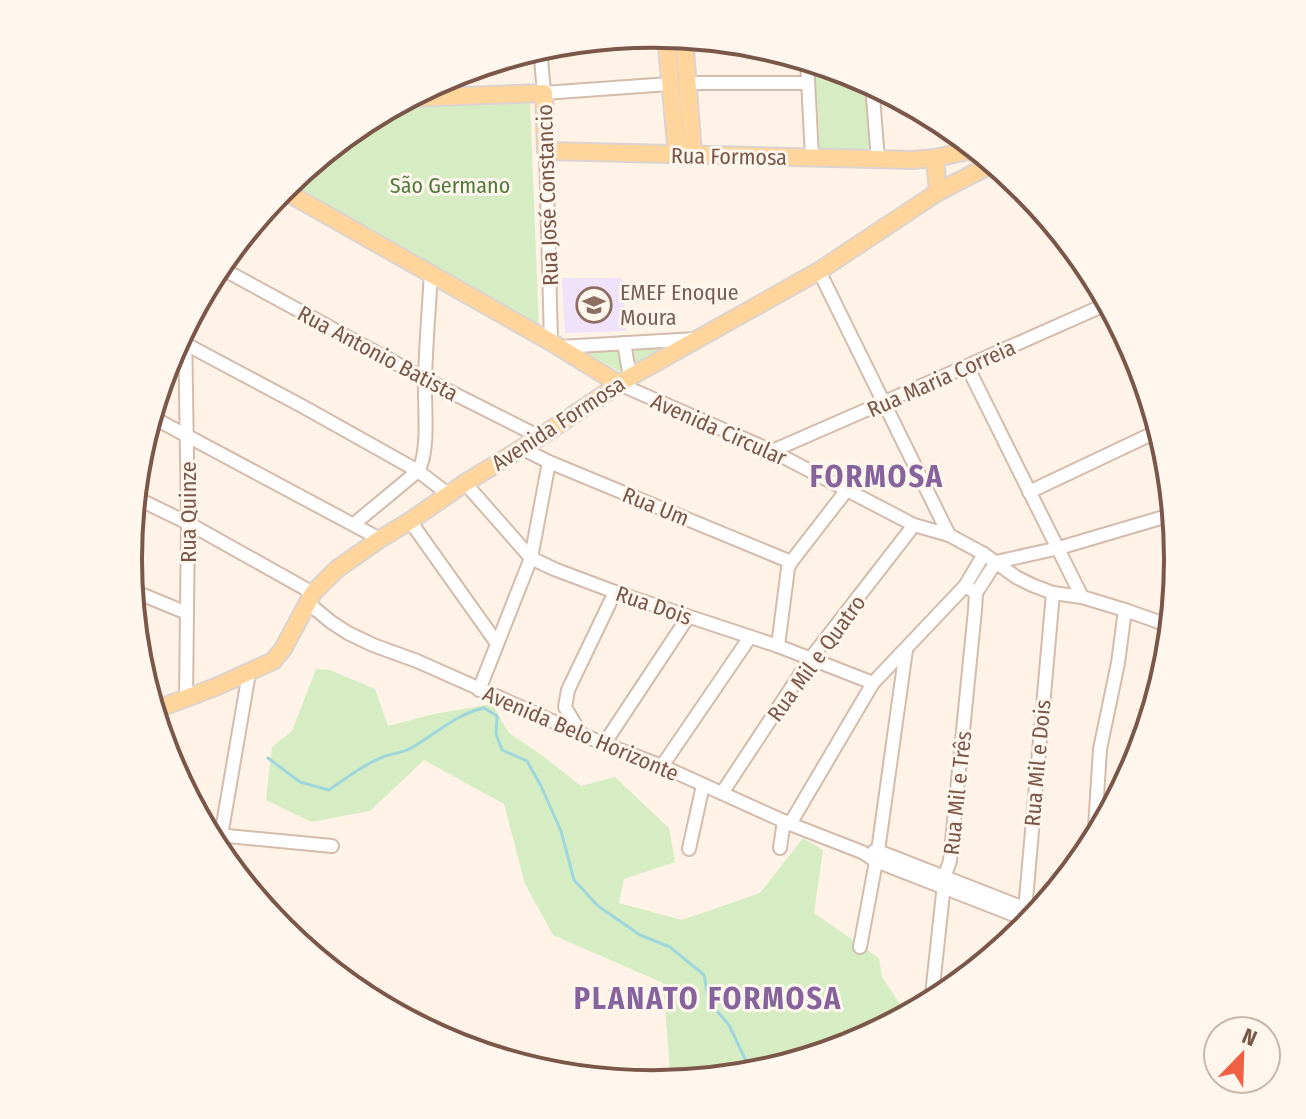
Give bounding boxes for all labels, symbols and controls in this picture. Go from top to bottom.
street label: Rua José Constancio [531,104,564,286]
street label: Rua Formosa [671,142,787,171]
park label: São Germano [390,172,510,199]
place label: EMEF Enoque Moura [620,279,739,331]
school or university icon: EMEF Enoque Moura [575,286,613,324]
street label: Rua Antonio Batista [293,300,463,407]
street label: Rua Maria Correia [863,334,1019,423]
street label: Avenida Formosa [486,370,630,477]
street label: Avenida Circular [647,387,791,472]
district label: FORMOSA [810,459,944,495]
street label: Rua Quinze [175,461,202,563]
street label: Rua Um [619,481,693,532]
street label: Rua Dois [612,580,695,631]
street label: Rua Mil e Quatro [762,590,871,727]
street label: Avenida Belo Horizonte [479,680,683,787]
street label: Rua Mil e Dois [1019,699,1056,827]
street label: Rua Mil e Três [938,730,977,856]
district label: PLANATO FORMOSA [574,981,842,1017]
north arrow [1202,1015,1282,1095]
text: N [1238,1022,1261,1052]

